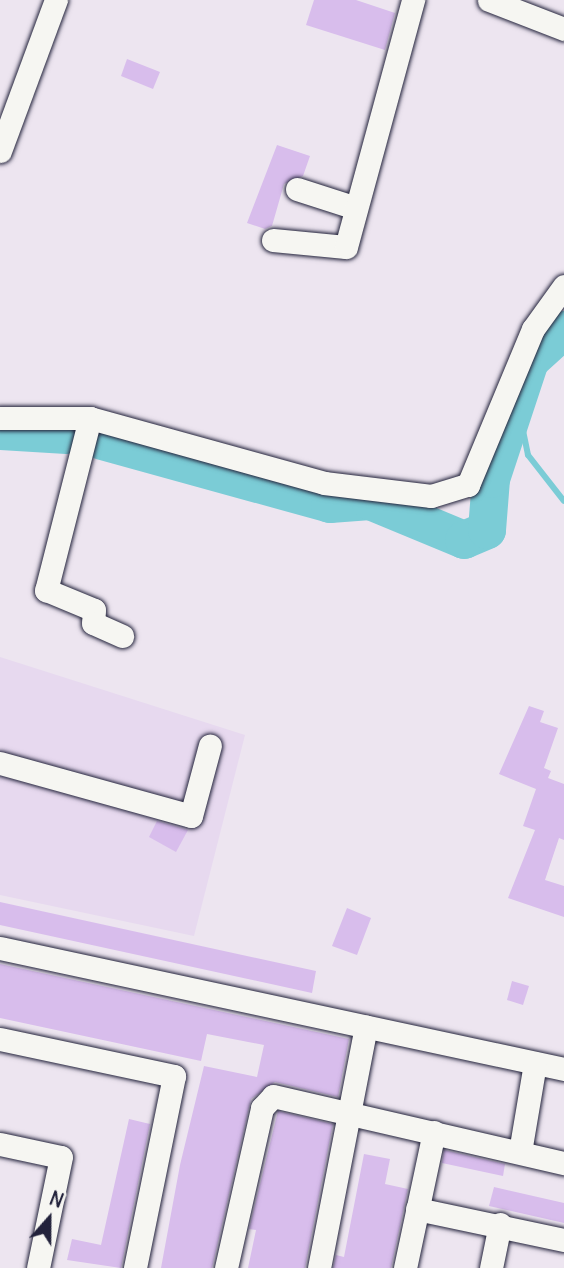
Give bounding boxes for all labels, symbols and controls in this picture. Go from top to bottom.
north arrow [14,1184,84,1254]
text: N [46,1186,67,1213]

